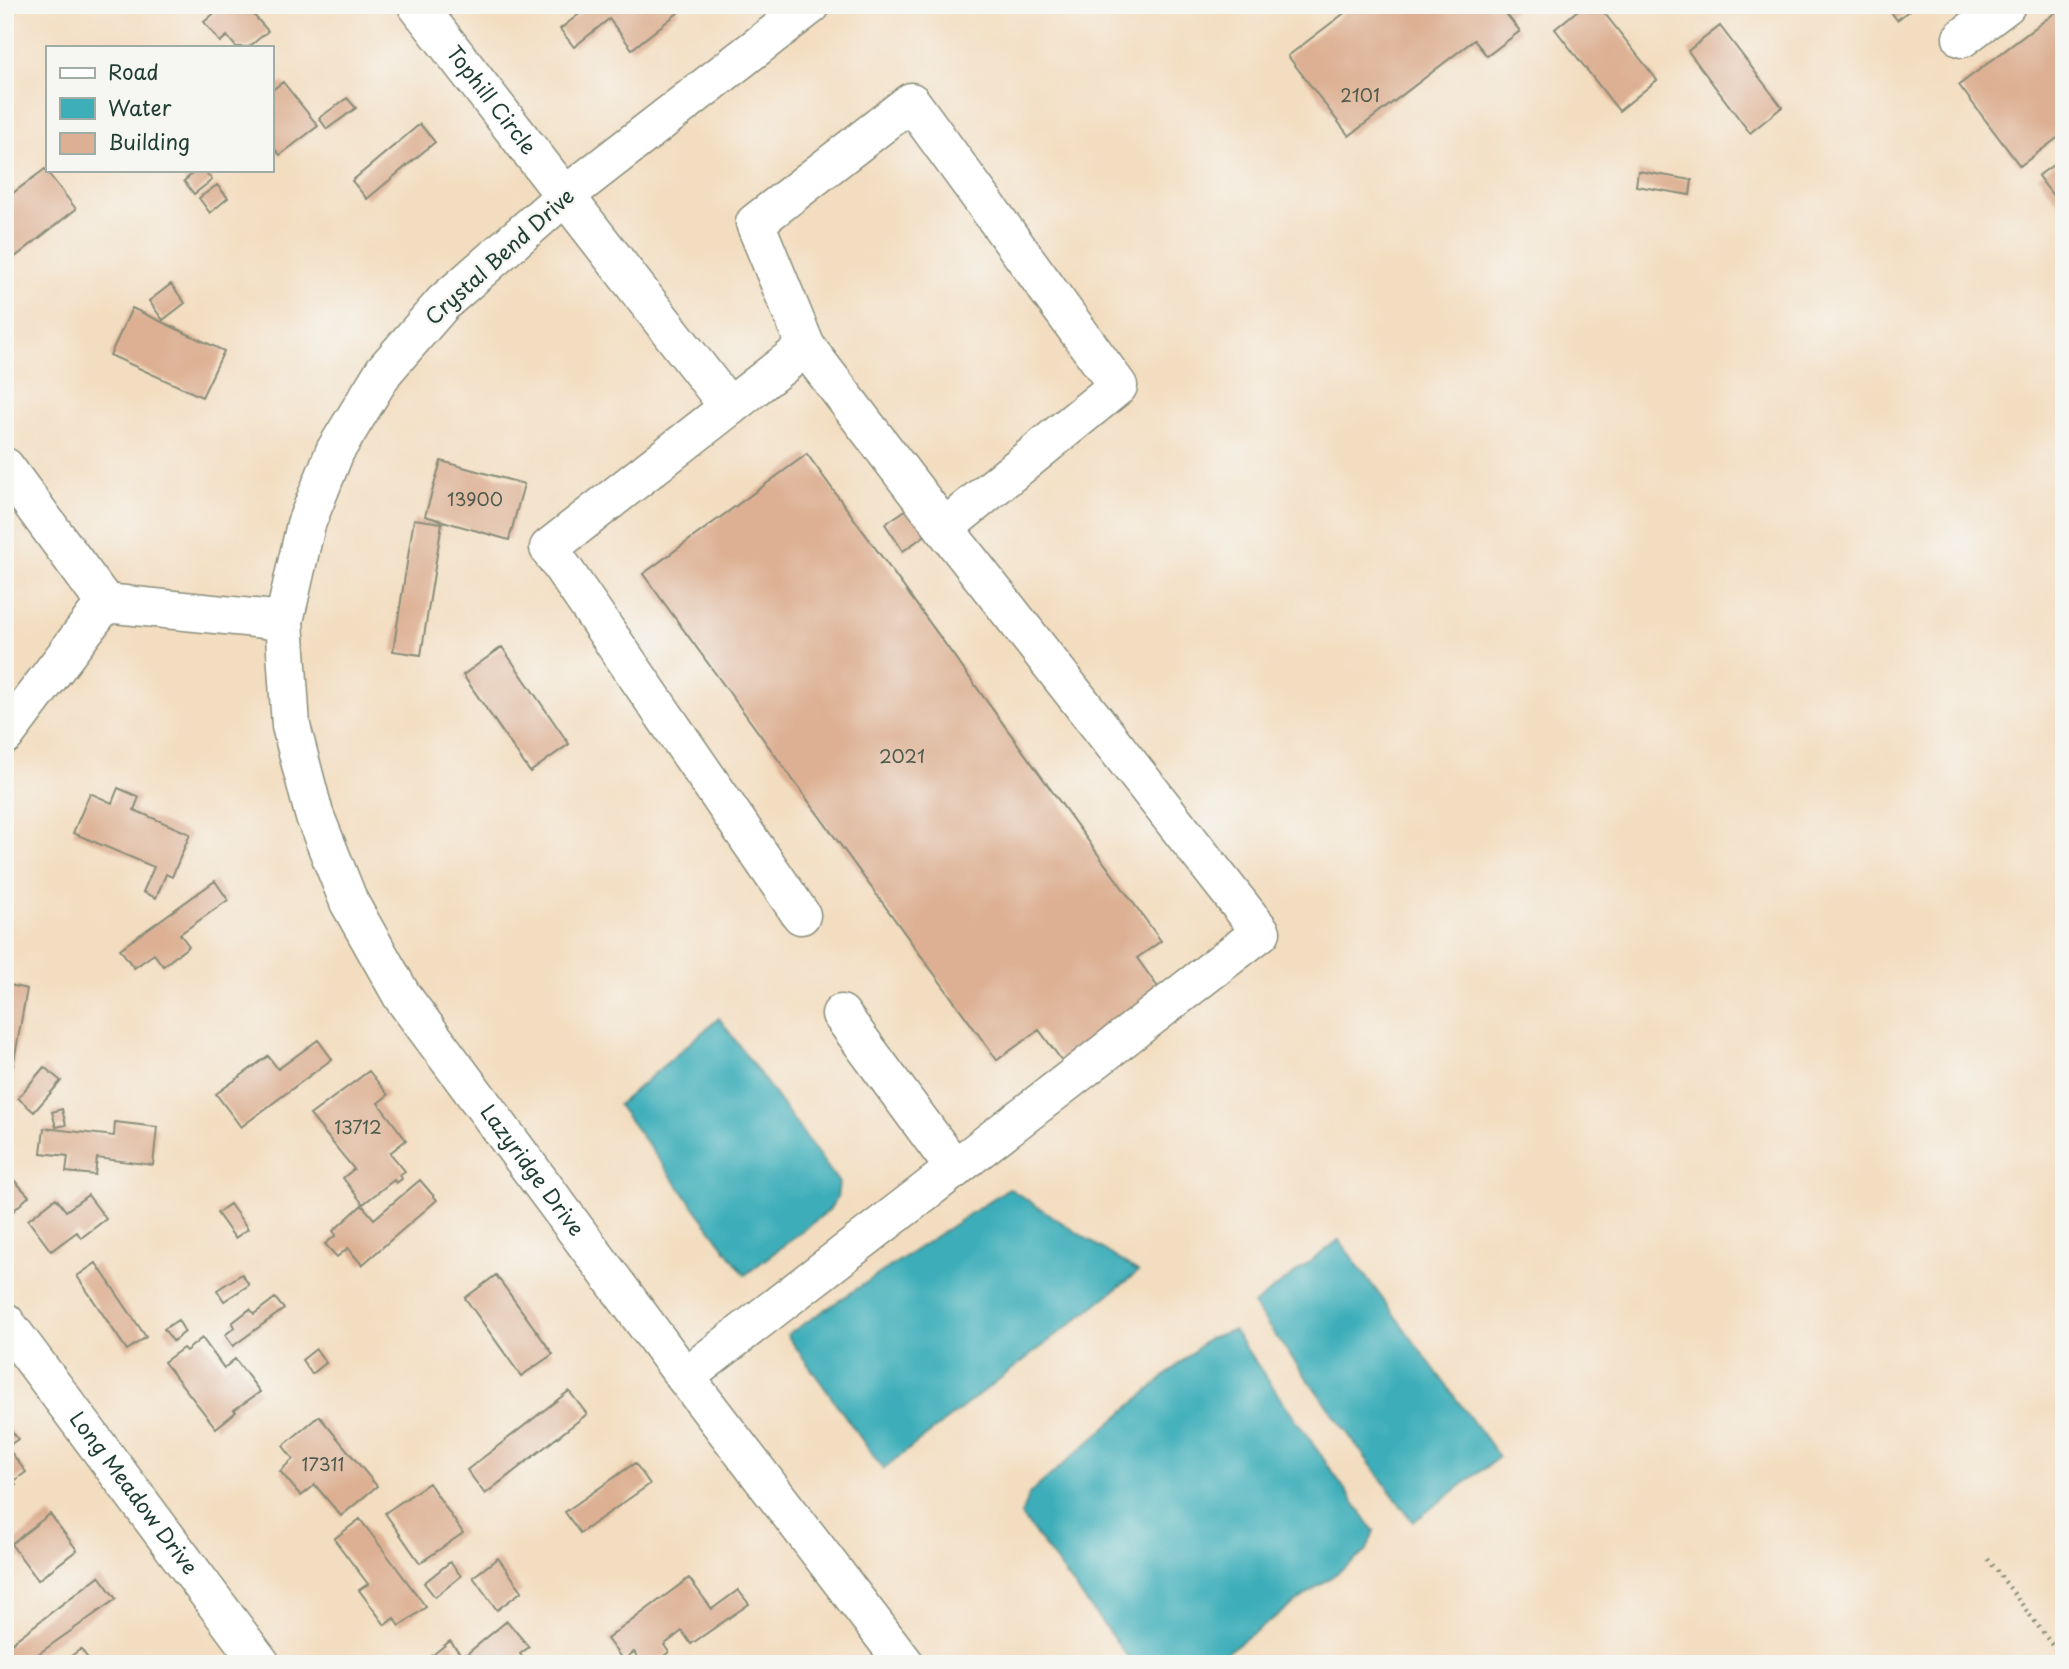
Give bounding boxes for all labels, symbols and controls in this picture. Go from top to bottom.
street label: Tophill Circle [440,38,545,161]
legend [46,46,273,172]
text: Road [108,55,159,87]
house number: 2101 [1340,81,1380,108]
text: Water [108,91,172,123]
text: Building [108,125,190,157]
street label: Crystal Bend Drive [417,180,580,331]
house number: 13900 [447,485,503,512]
house number: 2021 [879,742,925,769]
street label: Lazyridge Drive [474,1097,593,1242]
house number: 13712 [334,1113,382,1140]
street label: Long Meadow Drive [63,1404,207,1581]
house number: 17311 [302,1450,344,1477]

